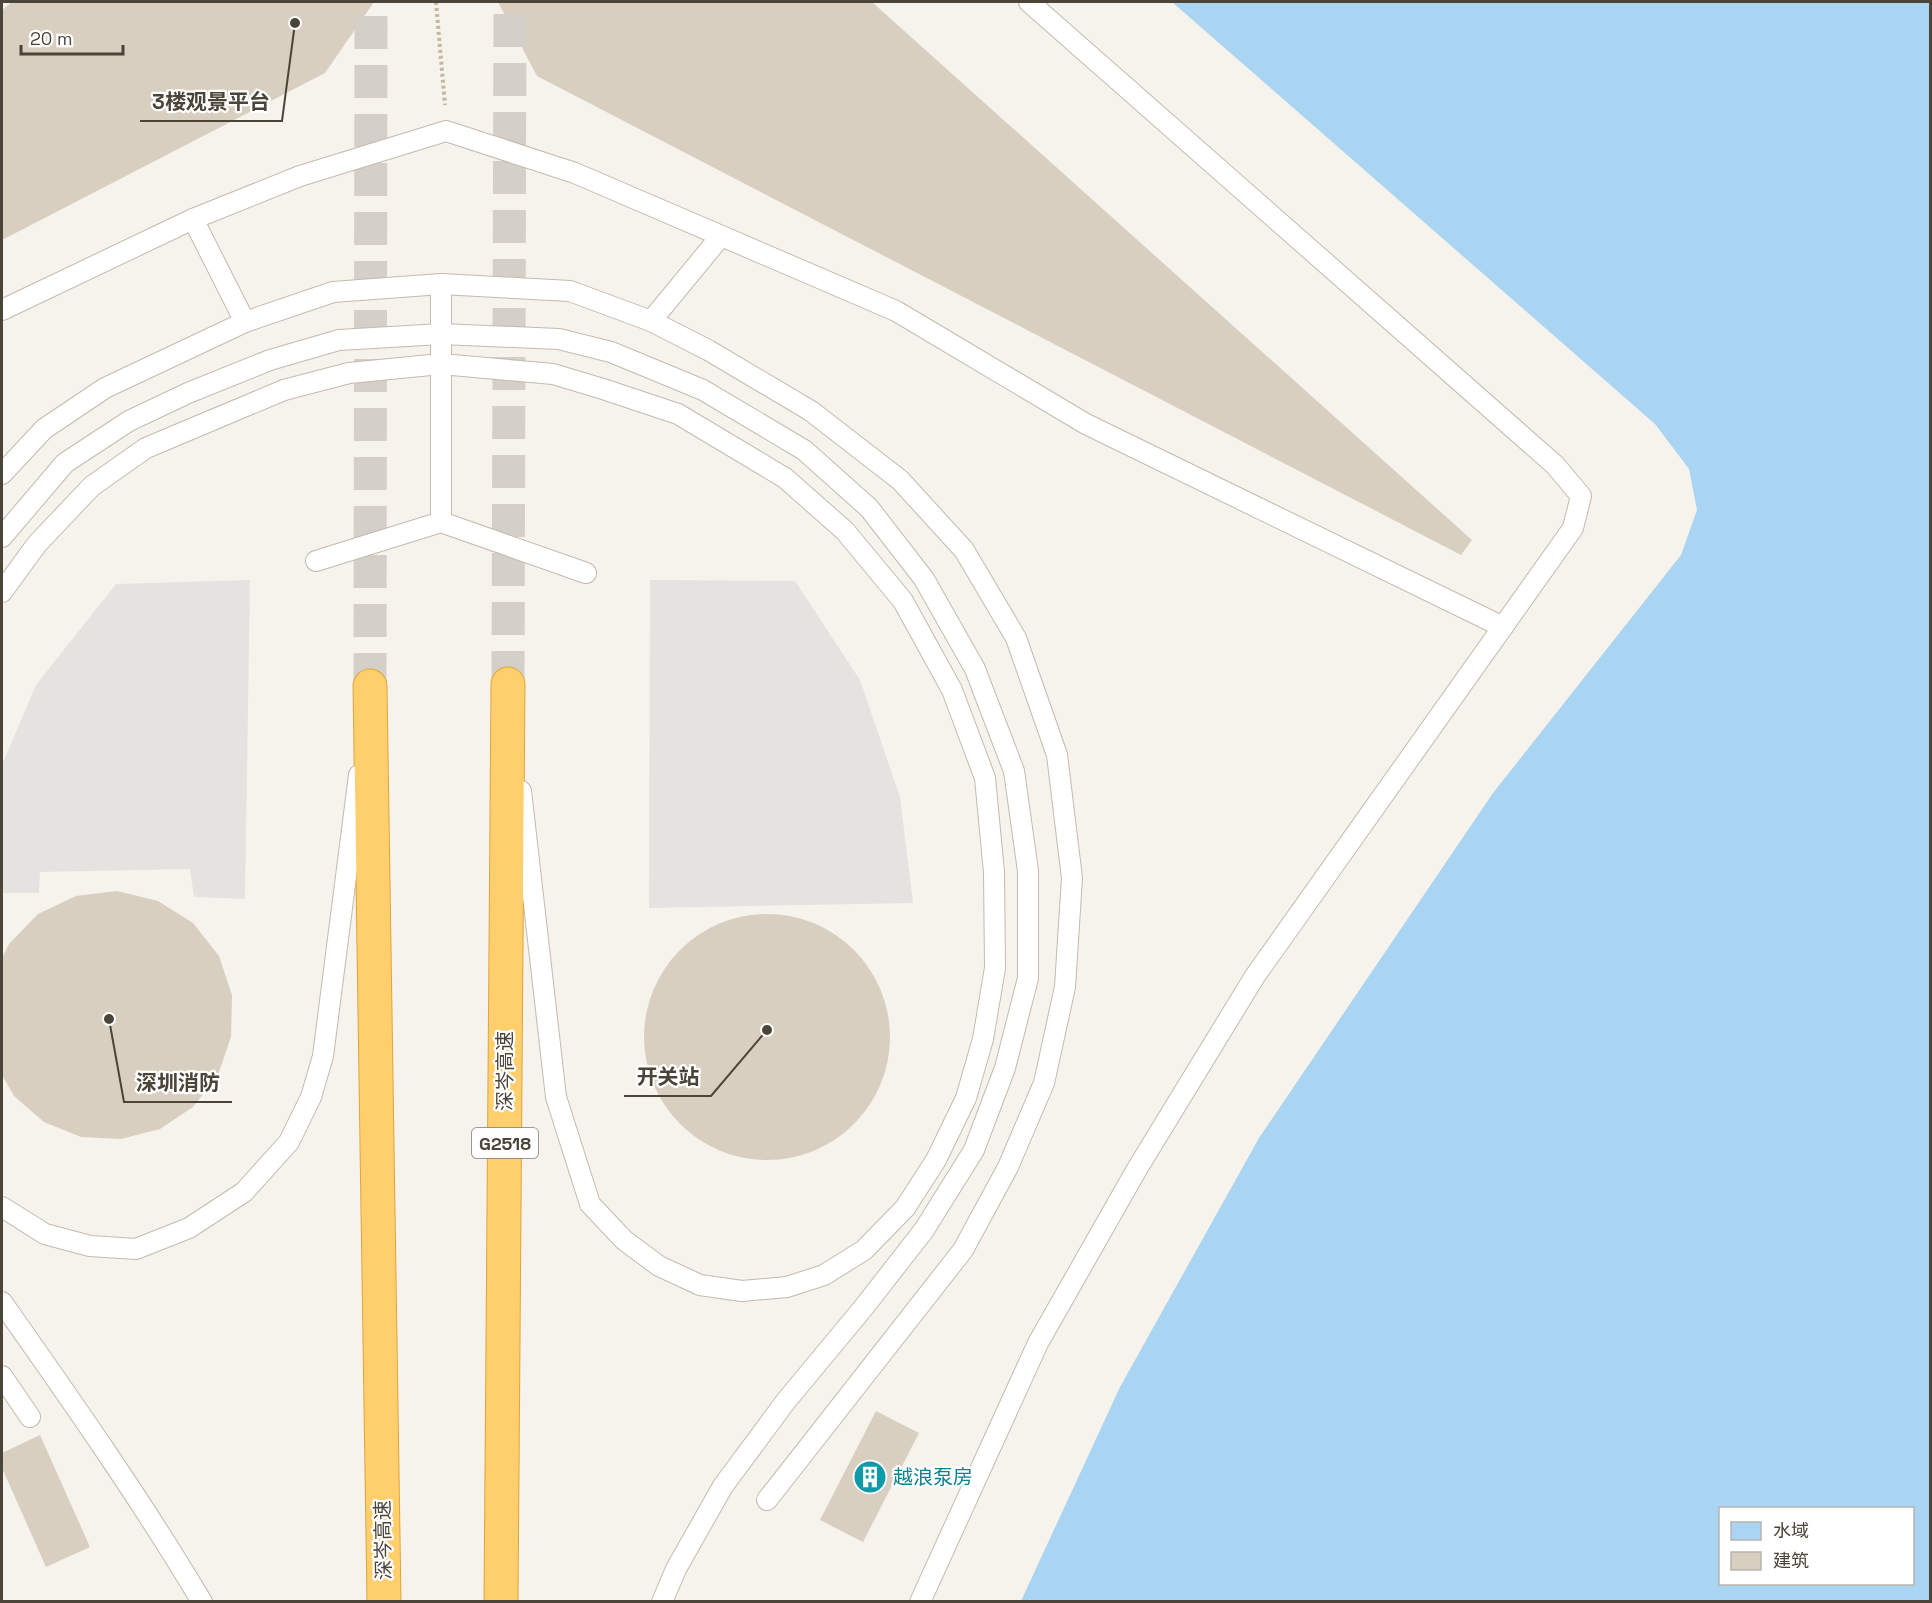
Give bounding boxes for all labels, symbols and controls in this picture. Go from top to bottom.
scale bar [21,18,123,56]
text: 20 m [30,27,73,50]
callout: 3楼观景平台 [140,82,282,121]
text: 3楼观景平台 [152,88,270,115]
street label: 深岑高速 [492,1031,518,1111]
callout: 开关站 [624,1057,711,1096]
callout: 深圳消防 [124,1063,232,1102]
text: 开关站 [637,1063,700,1090]
text: 深圳消防 [136,1069,220,1096]
road number: G2518 [472,1128,538,1158]
building icon: 越浪泵房 [852,1459,888,1495]
place label: 越浪泵房 [893,1464,973,1490]
street label: 深岑高速 [369,1500,397,1580]
legend [1719,1507,1914,1585]
text: 水域 [1773,1519,1809,1542]
text: 建筑 [1773,1549,1809,1572]

